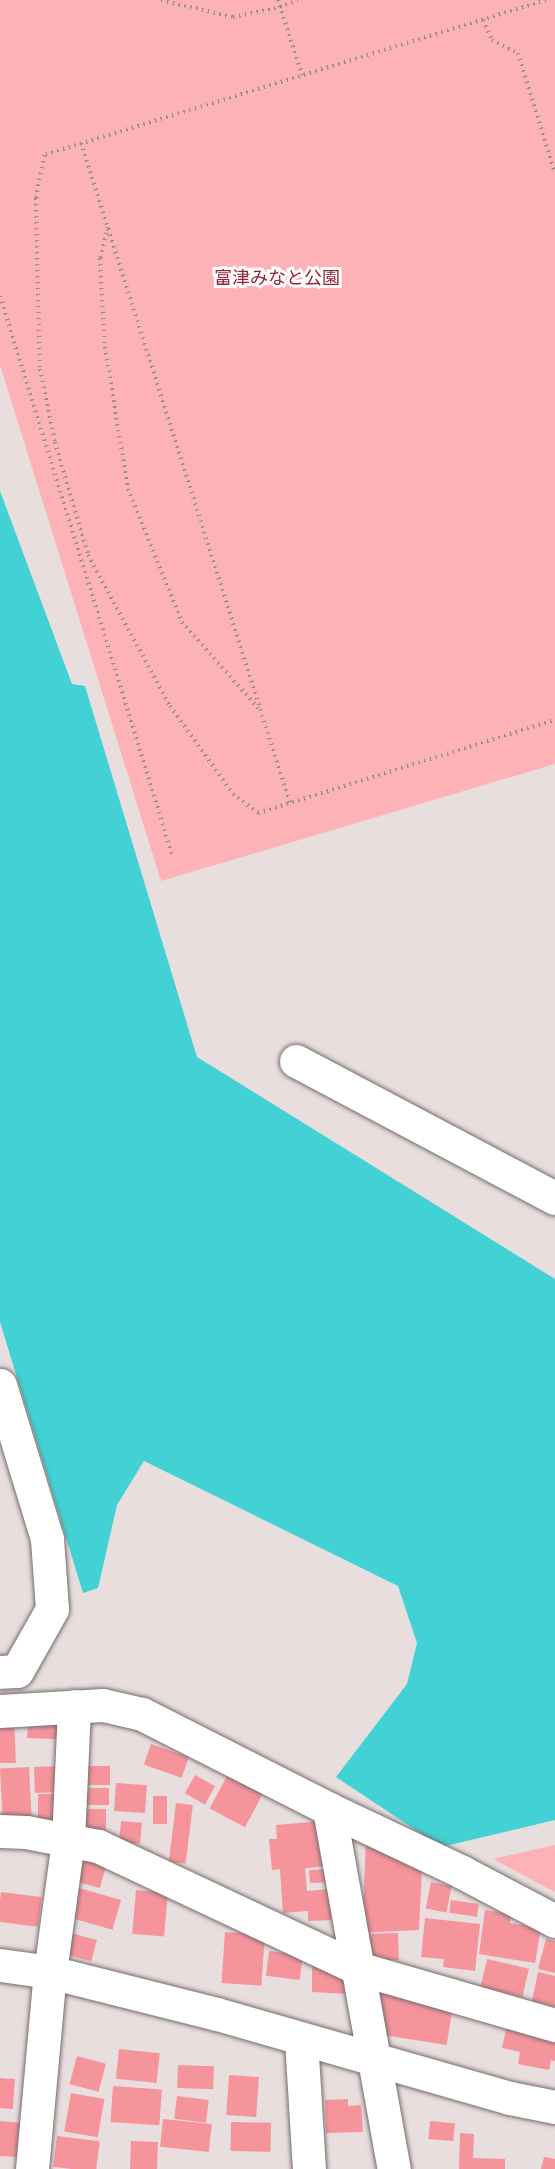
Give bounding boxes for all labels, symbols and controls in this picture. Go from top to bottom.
park label: 富津みなと公園 [214,267,340,289]

